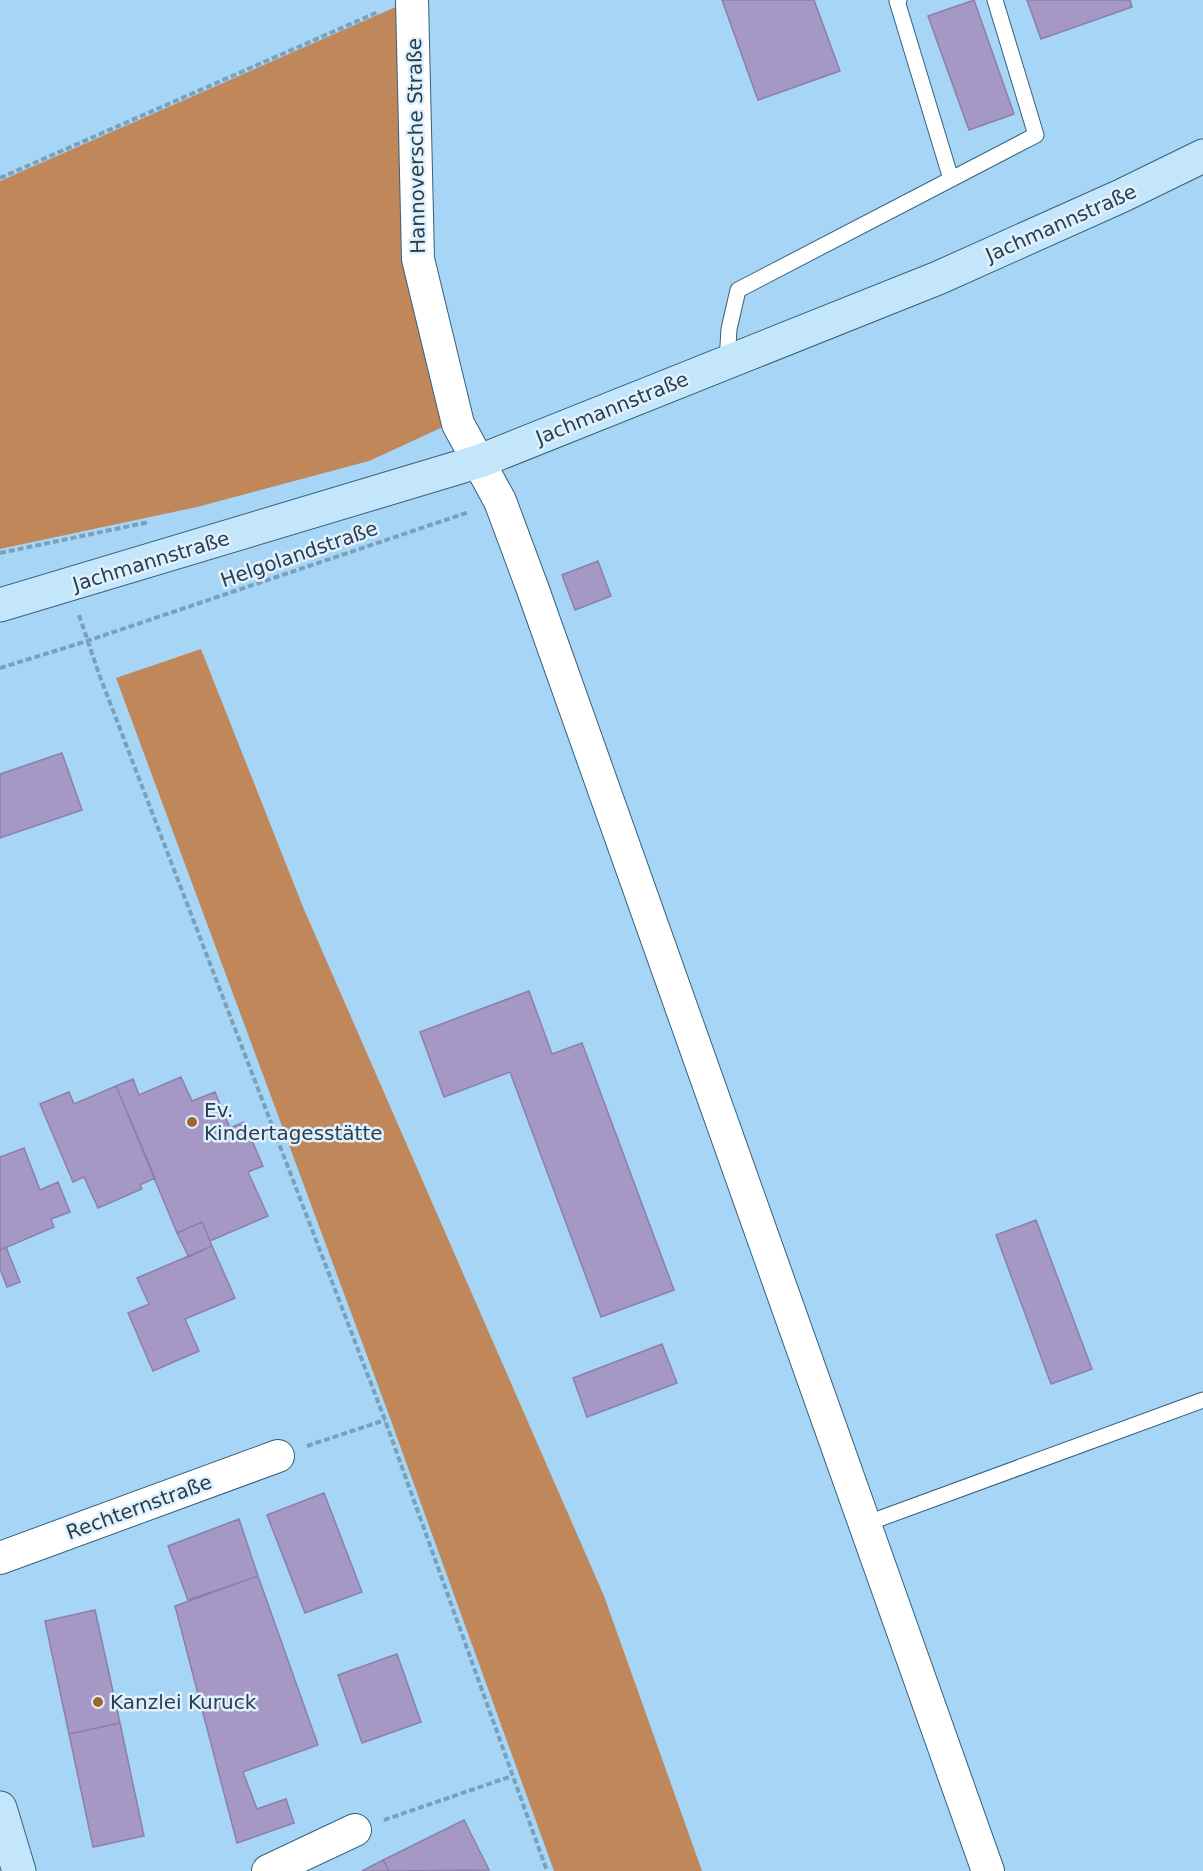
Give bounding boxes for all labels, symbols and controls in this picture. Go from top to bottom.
street label: Hannoversche Straße [402,38,430,254]
street label: Jachmannstraße [980,179,1140,268]
street label: Jachmannstraße [530,366,692,450]
street label: Helgolandstraße [217,516,381,592]
street label: Jachmannstraße [68,526,232,597]
place label: Ev. Kindertagesstätte [204,1098,383,1145]
marker: Ev. Kindertagesstätte [185,1115,199,1129]
street label: Rechternstraße [63,1470,215,1544]
place label: Kanzlei Kuruck [110,1690,257,1714]
marker: Kanzlei Kuruck [91,1695,105,1709]

